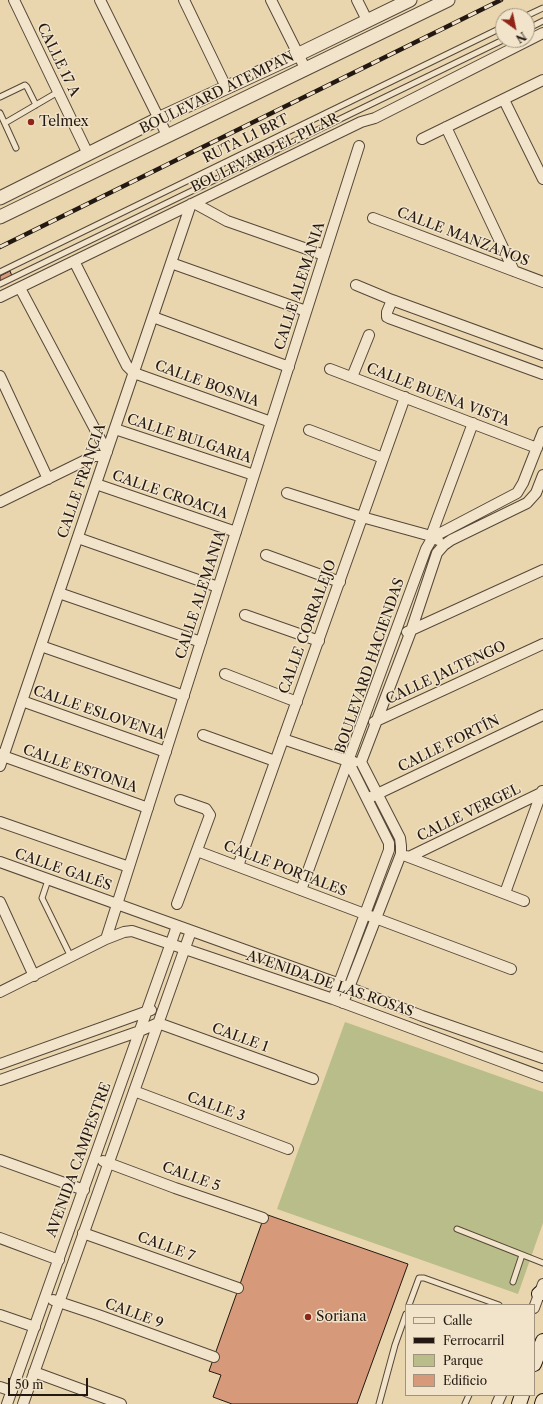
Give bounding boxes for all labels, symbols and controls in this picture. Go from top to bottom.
north arrow [495,8,535,48]
street label: CALLE 17 A [33,20,83,100]
text: N [513,29,529,46]
street label: BOULEVARD ATEMPAN [137,48,297,138]
street label: BOULEVARD EL PILAR [188,110,342,196]
street label: RUTA L1 BRT [200,111,292,167]
place label: Telmex [39,114,89,130]
marker: Telmex [26,117,36,127]
street label: CALLE MANZANOS [395,204,531,270]
street label: CALLE ALEMANIA [271,220,329,352]
street label: CALLE BOSNIA [152,357,262,411]
street label: CALLE BUENA VISTA [364,360,512,430]
street label: CALLE BULGARIA [125,411,253,467]
street label: CALLE FRANCIA [54,421,110,541]
street label: CALLE CROACIA [110,467,230,523]
street label: CALLE ALEMANIA [172,529,230,661]
street label: CALLE CORRALEJO [276,558,340,696]
street label: BOULEVARD HACIENDAS [332,576,408,756]
street label: CALLE JALTENGO [383,638,509,708]
street label: CALLE ESLOVENIA [31,683,167,743]
street label: CALLE FORTÍN [396,712,502,776]
street label: CALLE ESTONIA [20,742,140,796]
street label: CALLE VERGEL [415,781,523,845]
street label: CALLE PORTALES [221,838,349,900]
street label: CALLE GALÉS [12,846,114,894]
street label: AVENIDA DE LAS ROSAS [244,947,416,1021]
street label: CALLE 1 [210,1020,270,1056]
street label: AVENIDA CAMPESTRE [43,1080,115,1240]
street label: CALLE 3 [185,1089,247,1125]
street label: CALLE 5 [160,1159,222,1195]
street label: CALLE 7 [135,1229,197,1265]
street label: CALLE 9 [102,1296,166,1332]
legend [405,1304,535,1396]
place label: Soriana [316,1309,367,1325]
marker: Soriana [303,1312,313,1322]
text: Calle [443,1313,472,1328]
text: Ferrocarril [443,1333,504,1348]
text: Parque [443,1353,483,1368]
scale bar [10,1370,90,1396]
text: Edificio [443,1373,487,1388]
text: 50 m [15,1377,44,1392]

